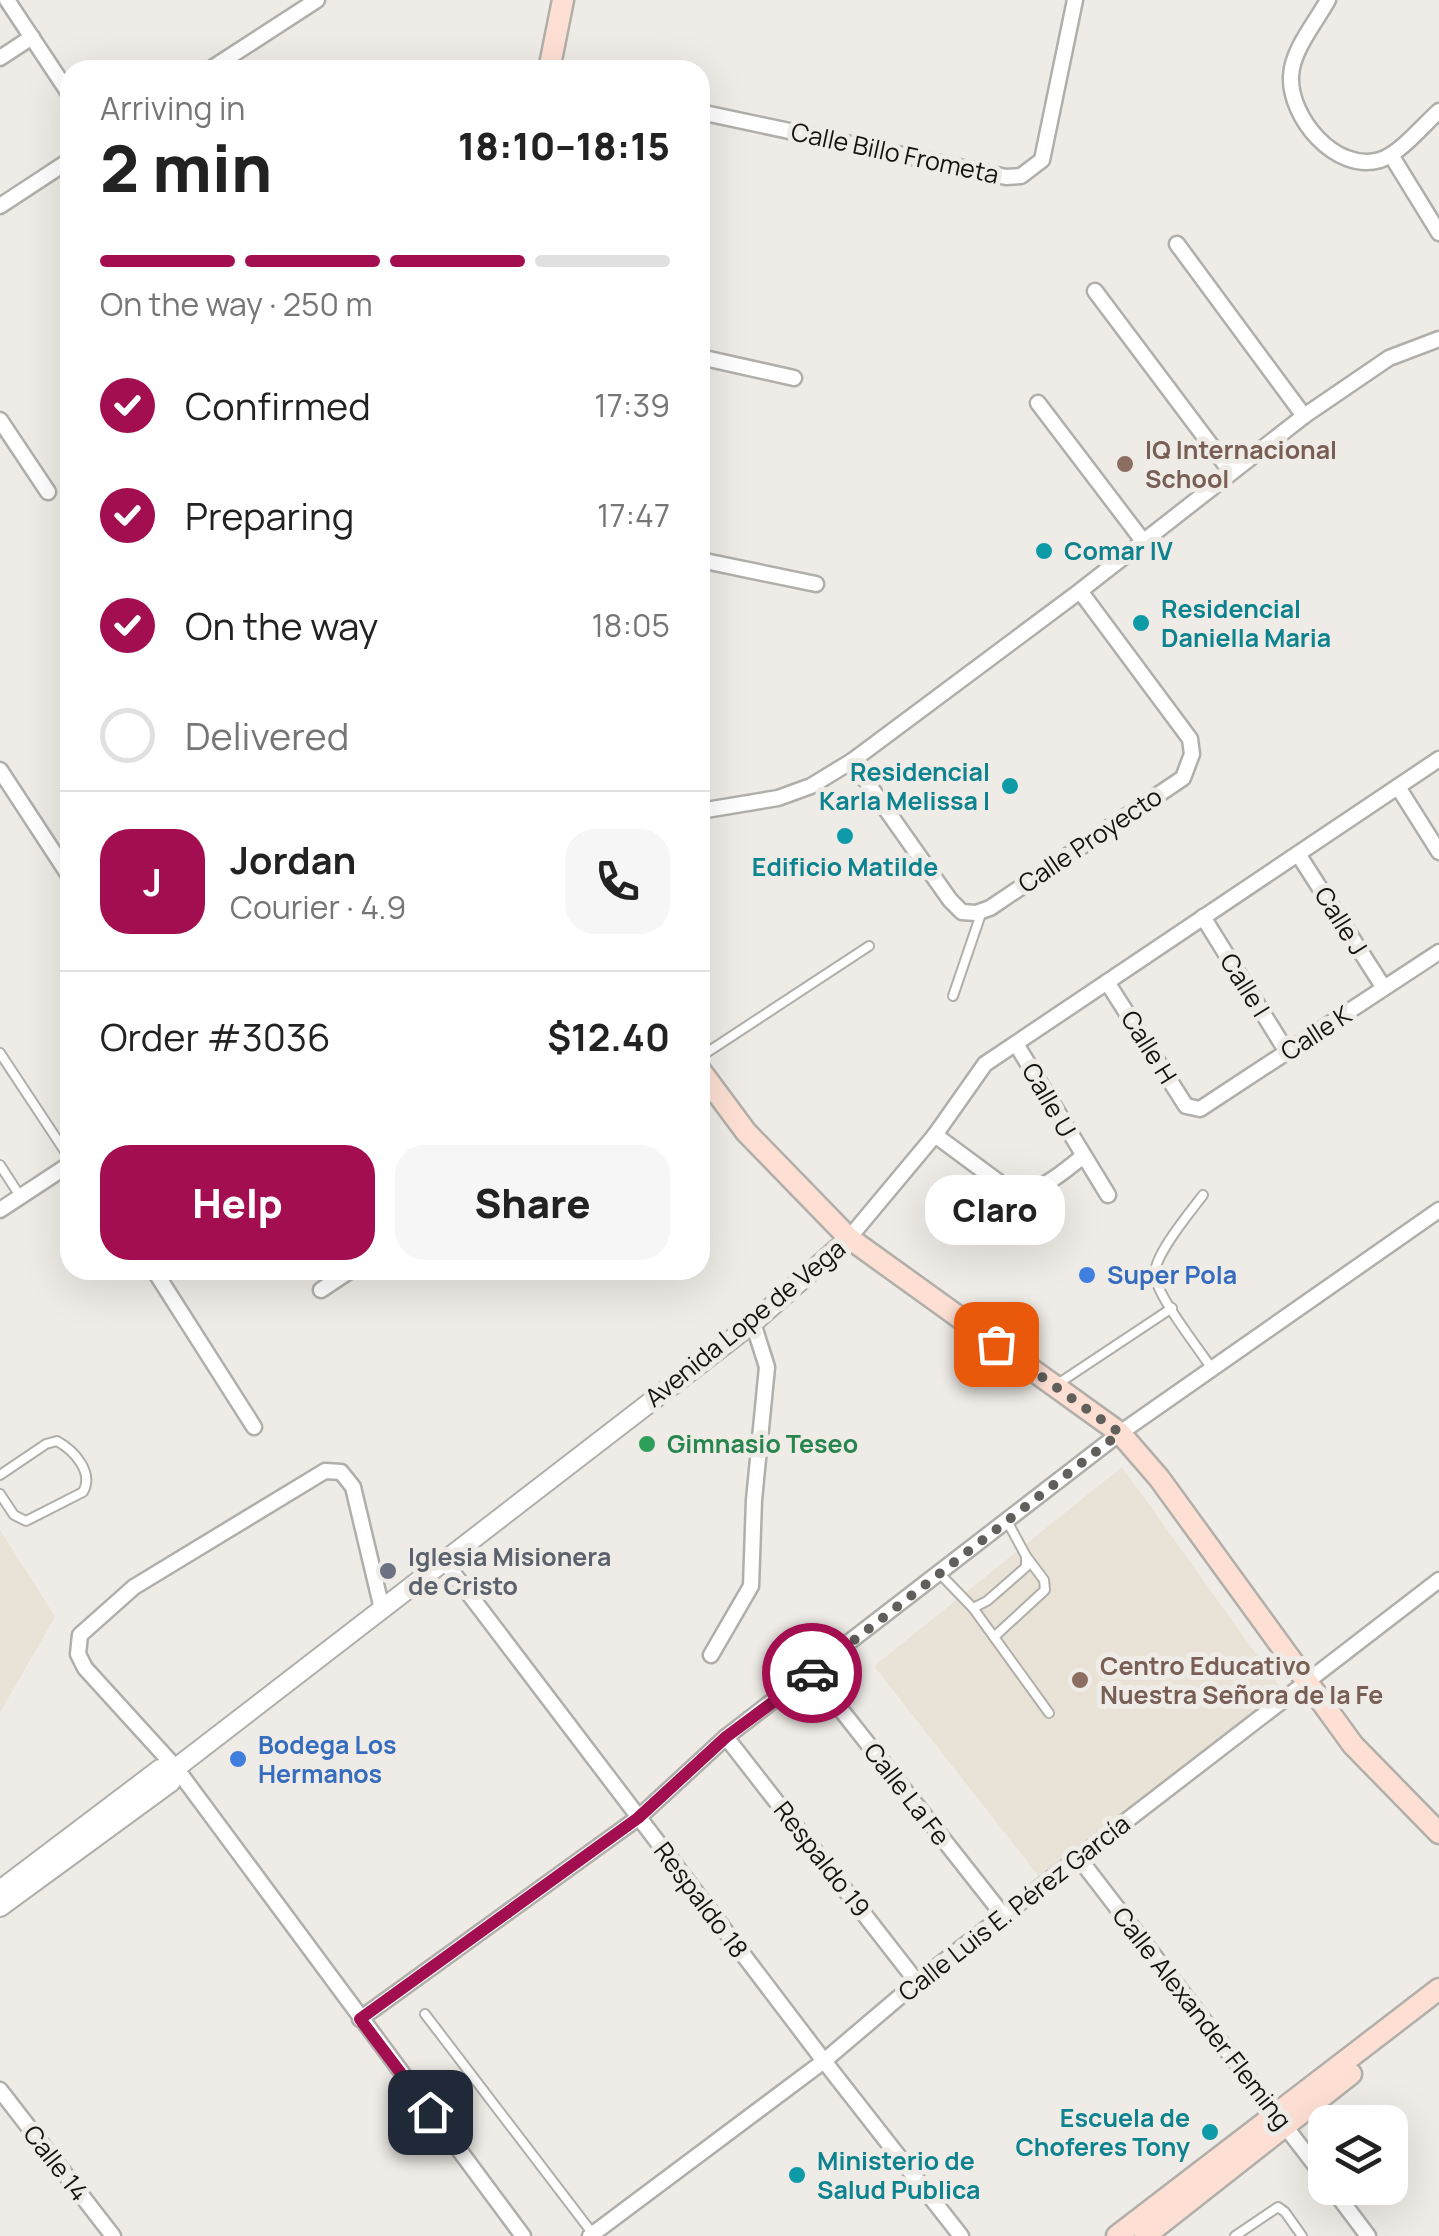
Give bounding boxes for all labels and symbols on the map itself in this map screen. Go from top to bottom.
street label: Calle Billo Frometa [788,113,1002,192]
place label: IQ Internacional School [1145,432,1337,496]
marker: IQ Internacional School [1114,453,1136,475]
place label: Comar IV [1064,533,1173,568]
marker: Comar IV [1033,540,1055,562]
place label: Residencial Daniella Maria [1161,591,1331,655]
marker: Residencial Daniella Maria [1130,612,1152,634]
place label: Residencial Karla Melissa I [819,754,990,818]
marker: Residencial Karla Melissa I [999,775,1021,797]
street label: Calle Proyecto [1011,778,1169,901]
marker: Edificio Matilde [834,825,856,847]
place label: Edificio Matilde [752,849,938,884]
street label: Calle J [1307,880,1376,962]
street label: Calle I [1212,946,1279,1023]
street label: Calle K [1274,997,1358,1068]
street label: Calle H [1113,1003,1186,1090]
street label: Calle U [1014,1056,1085,1143]
callout: Claro [926,1174,1066,1244]
street label: Avenida Lope de Vega [637,1231,852,1415]
place label: Super Pola [1107,1257,1237,1292]
marker: Super Pola [1076,1264,1098,1286]
pin [954,1302,1039,1387]
place label: Gimnasio Teseo [667,1426,858,1461]
marker: Gimnasio Teseo [636,1433,658,1455]
place label: Iglesia Misionera de Cristo [408,1539,611,1603]
marker: Iglesia Misionera de Cristo [377,1560,399,1582]
courier [762,1623,862,1723]
place label: Centro Educativo Nuestra Señora de la Fe [1100,1648,1383,1712]
marker: Centro Educativo Nuestra Señora de la Fe [1069,1669,1091,1691]
place label: Bodega Los Hermanos [258,1727,397,1791]
street label: Calle La Fe [856,1735,959,1852]
marker: Bodega Los Hermanos [227,1748,249,1770]
street label: Respaldo 19 [766,1794,879,1924]
street label: Calle Luis E. Pérez García [891,1806,1137,2009]
street label: Respaldo 18 [646,1835,757,1965]
street label: Calle Alexander Fleming [1105,1899,1300,2136]
pin [388,2070,473,2155]
place label: Escuela de Choferes Tony [1015,2100,1190,2164]
street label: Calle 14 [16,2117,97,2208]
marker: Escuela de Choferes Tony [1199,2121,1221,2143]
place label: Ministerio de Salud Publica [817,2143,981,2207]
marker: Ministerio de Salud Publica [786,2164,808,2186]

